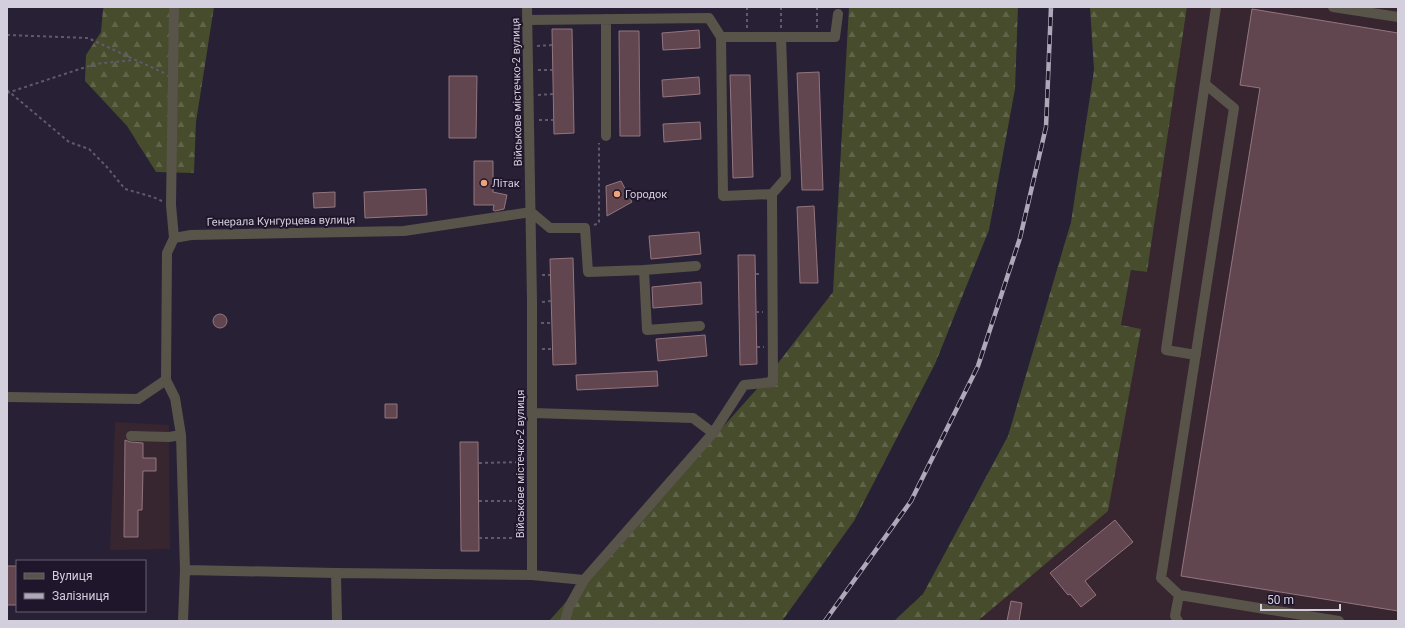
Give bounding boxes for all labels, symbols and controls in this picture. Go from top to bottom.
street label: Військове містечко-2 вулиця [509,18,525,166]
place label: Літак [492,177,520,190]
marker: Літак [479,178,489,188]
place label: Городок [625,188,667,201]
marker: Городок [612,189,622,199]
street label: Генерала Кунгурцева вулиця [207,213,355,229]
street label: Військове містечко-2 вулиця [514,390,527,538]
legend [16,560,146,612]
text: Вулиця [52,569,93,583]
scale bar [1261,586,1340,612]
text: Залізниця [52,589,109,603]
text: 50 m [1267,593,1294,607]

